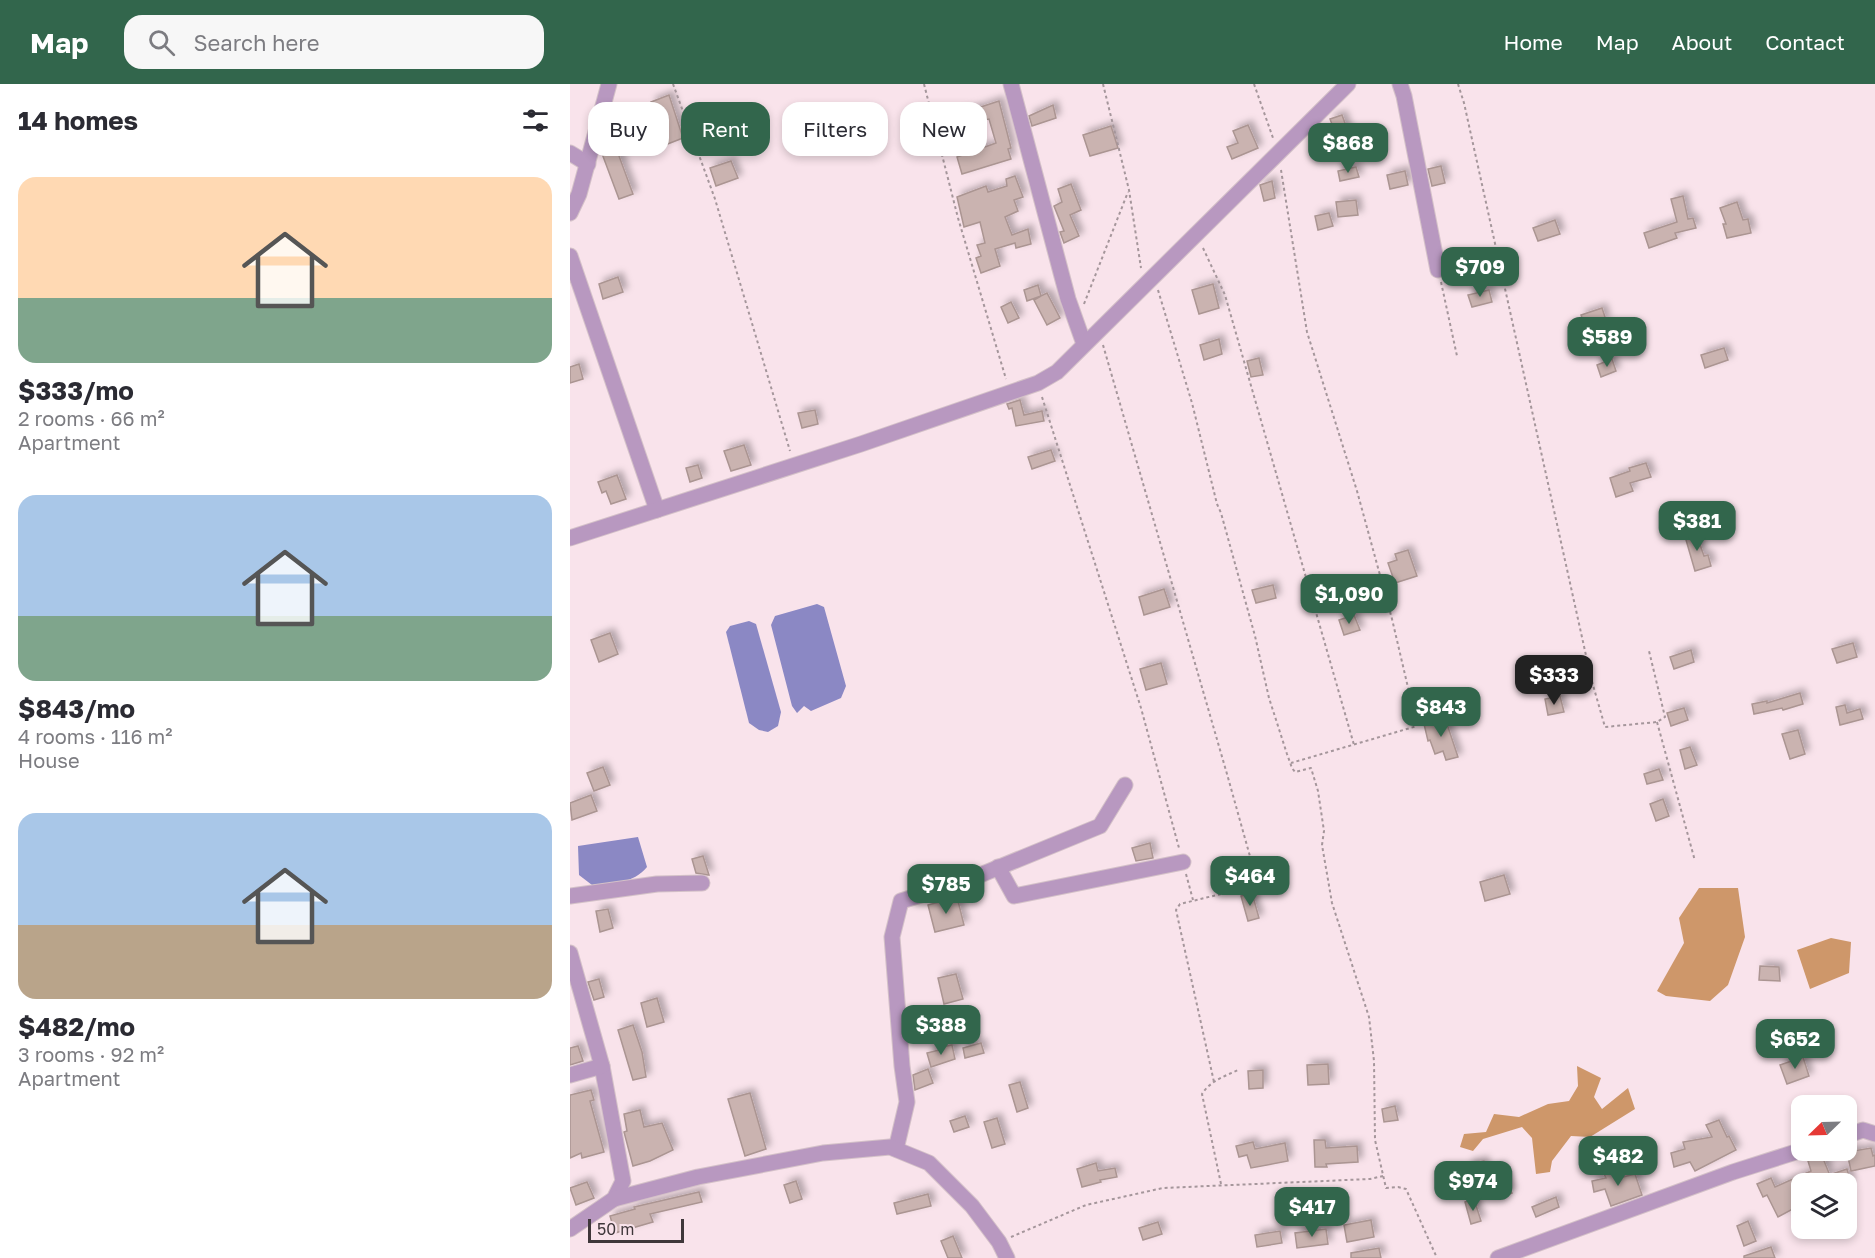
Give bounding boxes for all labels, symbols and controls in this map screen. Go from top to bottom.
search box [124,15,544,69]
text: Map [30,26,88,59]
icon: search [145,26,178,59]
text: Search here [193,29,319,56]
text: Home [1503,29,1563,55]
text: Map [1596,29,1639,55]
text: About [1672,29,1732,55]
text: Contact [1765,29,1845,55]
chip: Buy [588,102,669,156]
chip: Rent [681,102,770,156]
chip: Filters [782,102,888,156]
chip: New [900,102,987,156]
icon: filters [519,104,552,137]
text: 14 homes [18,105,138,136]
pin: $868 [1312,123,1384,174]
text: $868 [1322,130,1374,154]
icon: home [231,216,339,324]
pin: $709 [1444,247,1516,298]
text: $709 [1455,254,1505,278]
pin: $589 [1571,317,1643,368]
text: $589 [1581,324,1633,348]
text: $333/mo [18,375,134,406]
text: 2 rooms · 66 m² [18,406,165,430]
text: Apartment [18,430,121,454]
pin: $381 [1661,501,1733,552]
text: $381 [1673,508,1721,532]
icon: home [231,534,339,642]
pin: $1,090 [1300,574,1398,625]
text: $1,090 [1315,581,1383,605]
pin: $333 [1518,655,1590,706]
text: $333 [1529,662,1579,686]
pin: $843 [1405,687,1477,738]
text: $843/mo [18,693,135,724]
text: $843 [1416,694,1466,718]
text: 4 rooms · 116 m² [18,724,173,748]
text: House [18,748,80,772]
icon: home [231,852,339,960]
pin: $464 [1214,856,1286,907]
text: $464 [1224,863,1276,887]
pin: $785 [910,864,982,915]
text: $785 [921,871,971,895]
pin: $388 [905,1005,977,1056]
text: $482/mo [18,1011,135,1042]
text: $388 [915,1012,967,1036]
pin: $652 [1759,1019,1831,1070]
text: $652 [1770,1026,1820,1050]
text: 3 rooms · 92 m² [18,1042,164,1066]
text: Apartment [18,1066,121,1090]
north arrow [1791,1095,1857,1161]
map controls [1791,1095,1857,1239]
pin: $482 [1582,1136,1654,1187]
text: $482 [1593,1143,1643,1167]
pin: $974 [1437,1161,1509,1212]
text: $974 [1448,1168,1498,1192]
button: layers [1791,1173,1857,1239]
pin: $417 [1276,1187,1348,1238]
text: $417 [1288,1194,1336,1218]
scale bar [588,1216,684,1244]
text: 50 m [597,1219,634,1239]

